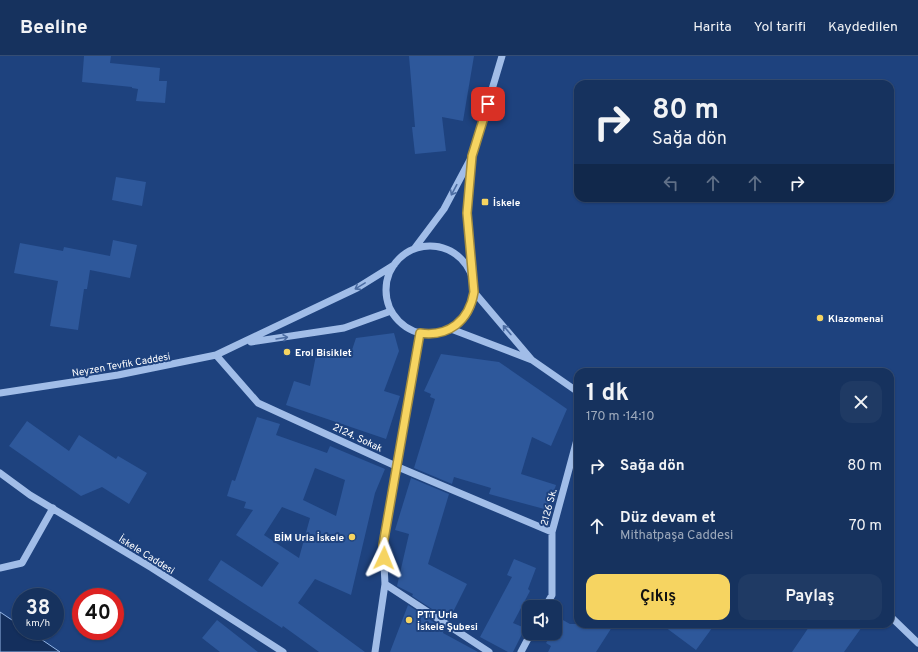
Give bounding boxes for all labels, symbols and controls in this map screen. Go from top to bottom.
text: Beeline [20,16,88,40]
text: Harita [693,19,732,36]
text: Yol tarifi [754,19,806,36]
text: Kaydedilen [828,19,898,36]
pin [471,87,505,121]
icon: arrive [477,93,499,115]
text: 80 m [652,93,719,129]
icon: right [586,96,638,148]
text: Sağa dön [652,128,727,151]
icon: left [660,172,682,194]
icon: ahead [702,172,724,194]
icon: ahead [744,172,766,194]
icon: right [786,172,808,194]
one-way arrow [449,184,457,196]
place label: İskele [493,196,521,210]
marker: İskele [480,197,490,207]
one-way arrow [354,282,366,290]
marker: Klazomenai [815,313,825,323]
place label: Klazomenai [828,313,883,326]
one-way arrow [502,325,511,336]
one-way arrow [275,334,288,342]
marker: Erol Bisiklet [282,347,292,357]
place label: Erol Bisiklet [295,347,352,360]
street label: Neyzen Tevfik Caddesi [71,350,172,381]
text: 1 dk [586,379,629,409]
button: close [840,381,882,423]
text: 170 m · 14:10 [586,409,655,425]
street label: 2124. Sokak [330,421,384,456]
icon: right [586,455,608,477]
text: Sağa dön [620,457,685,476]
text: 80 m [847,457,882,476]
street label: 2126 Sk. [538,487,561,527]
text: Düz devam et [620,509,716,528]
icon: ahead [586,515,608,537]
text: 70 m [849,517,882,536]
text: Mithatpaşa Caddesi [620,528,733,544]
place label: BİM Urla İskele [274,531,344,545]
marker: BİM Urla İskele [347,532,357,542]
street label: İskele Caddesi [116,533,177,578]
position arrow [363,537,405,579]
button: Çıkış [586,574,730,620]
button: Paylaş [738,574,882,620]
speed limit sign: 40 [72,588,124,640]
text: 38 [26,596,50,622]
map controls [522,600,562,640]
button: sound [522,600,562,640]
place label: PTT Urla İskele Şubesi [417,609,478,634]
marker: PTT Urla İskele Şubesi [404,615,414,625]
text: km/h [26,617,50,630]

